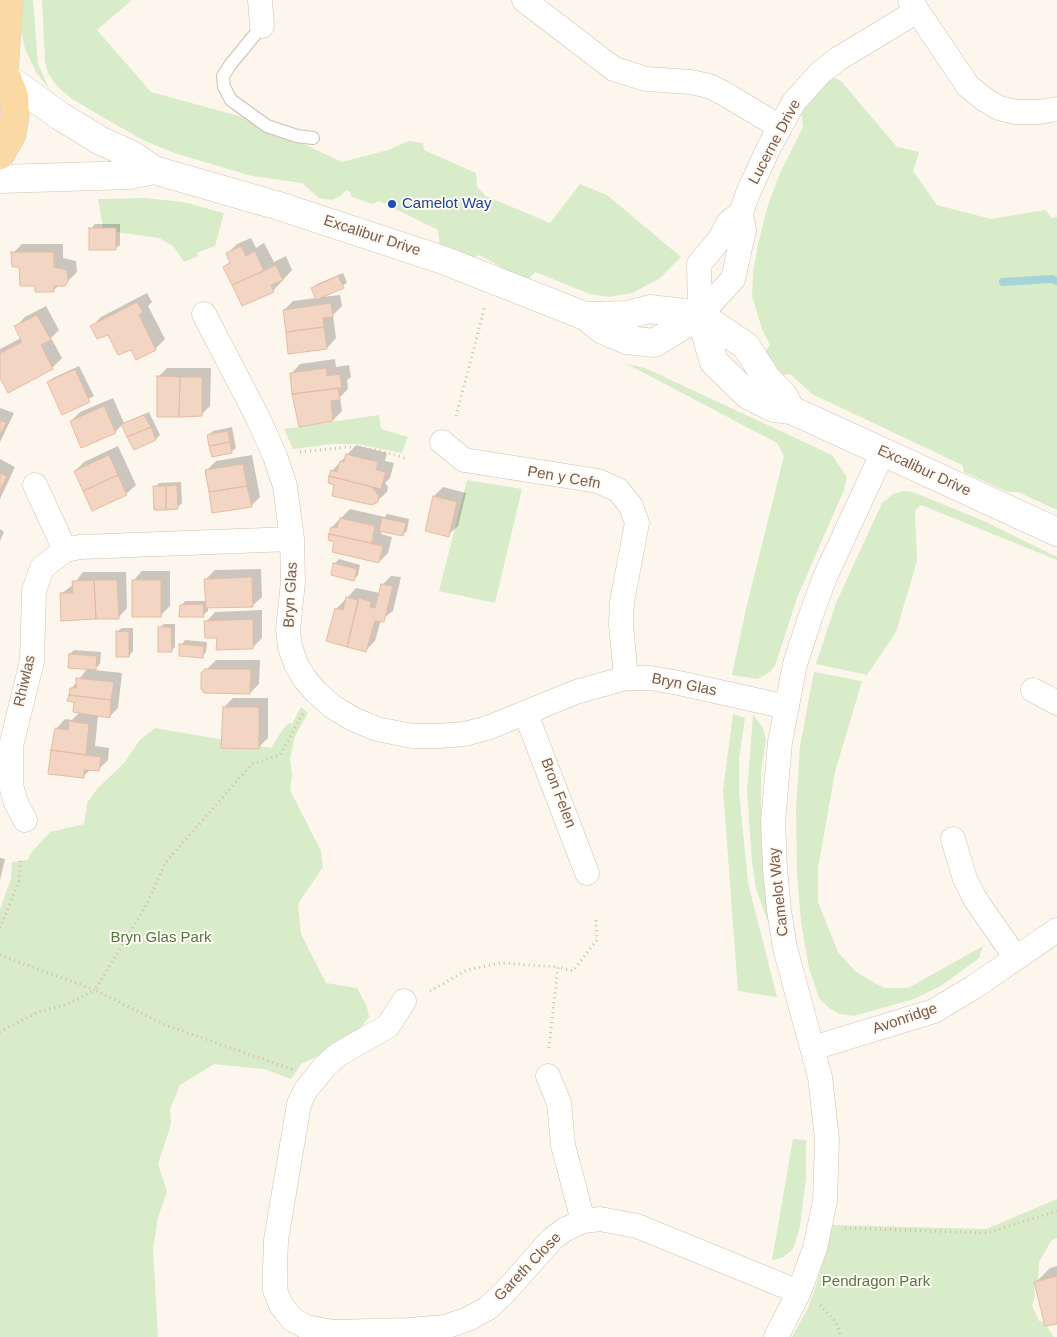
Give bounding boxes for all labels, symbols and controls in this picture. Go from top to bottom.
street label: Lucerne Drive [745,97,805,187]
place label: Camelot Way [402,195,491,213]
marker: Camelot Way [386,198,398,210]
street label: Excalibur Drive [321,212,423,260]
street label: Excalibur Drive [874,442,974,500]
street label: Pen y Cefn [526,463,602,493]
street label: Bryn Glas [280,562,302,628]
street label: Rhiwlas [10,653,40,709]
street label: Bryn Glas [650,670,718,700]
street label: Bron Felen [536,756,580,830]
street label: Camelot Way [765,847,793,937]
park label: Bryn Glas Park [111,929,211,947]
street label: Avonridge [870,1000,940,1038]
street label: Gareth Close [491,1229,565,1305]
park label: Pendragon Park [822,1273,930,1291]

